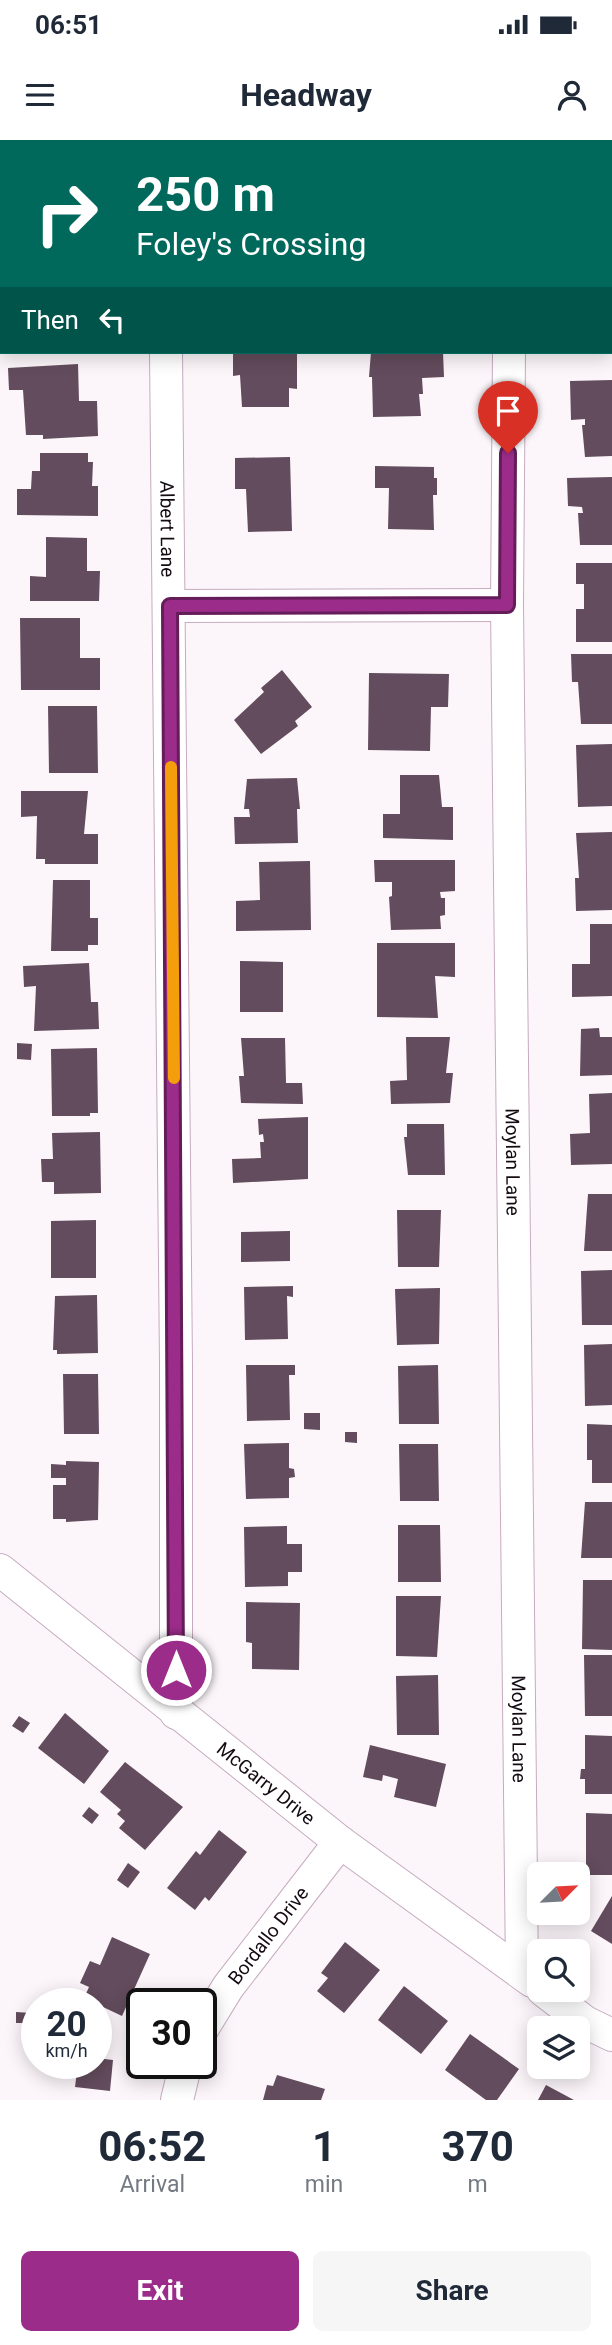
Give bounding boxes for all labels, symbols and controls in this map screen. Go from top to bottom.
text: 06:51 [35,10,102,40]
icon: menu [21,76,59,114]
text: Headway [240,76,372,114]
icon: person [553,76,591,114]
text: 250 m [136,166,275,223]
icon: right [21,168,112,259]
text: Foley's Crossing [136,225,366,263]
icon: left [93,301,131,339]
text: Then [21,305,79,335]
pin [478,381,538,453]
icon: arrive [489,392,527,430]
street label: Albert Lane [155,480,179,577]
street label: Moylan Lane [501,1108,525,1216]
position arrow [139,1633,213,1707]
street label: Moylan Lane [507,1675,531,1783]
street label: McGarry Drive [212,1737,320,1830]
north arrow [527,1862,590,1925]
map controls [527,1862,590,2079]
street label: Bordallo Drive [223,1882,313,1989]
button: search [527,1939,590,2002]
speed limit sign: 30 [126,1988,217,2079]
text: 20 [46,2004,87,2045]
button: layers [527,2016,590,2079]
text: km/h [45,2040,88,2061]
text: 06:52 [98,2122,206,2171]
text: 1 [312,2122,336,2171]
text: 370 [441,2122,514,2171]
text: Arrival [120,2171,185,2198]
text: min [305,2171,343,2198]
text: m [468,2171,488,2198]
button: Exit [21,2251,299,2331]
button: Share [313,2251,591,2331]

